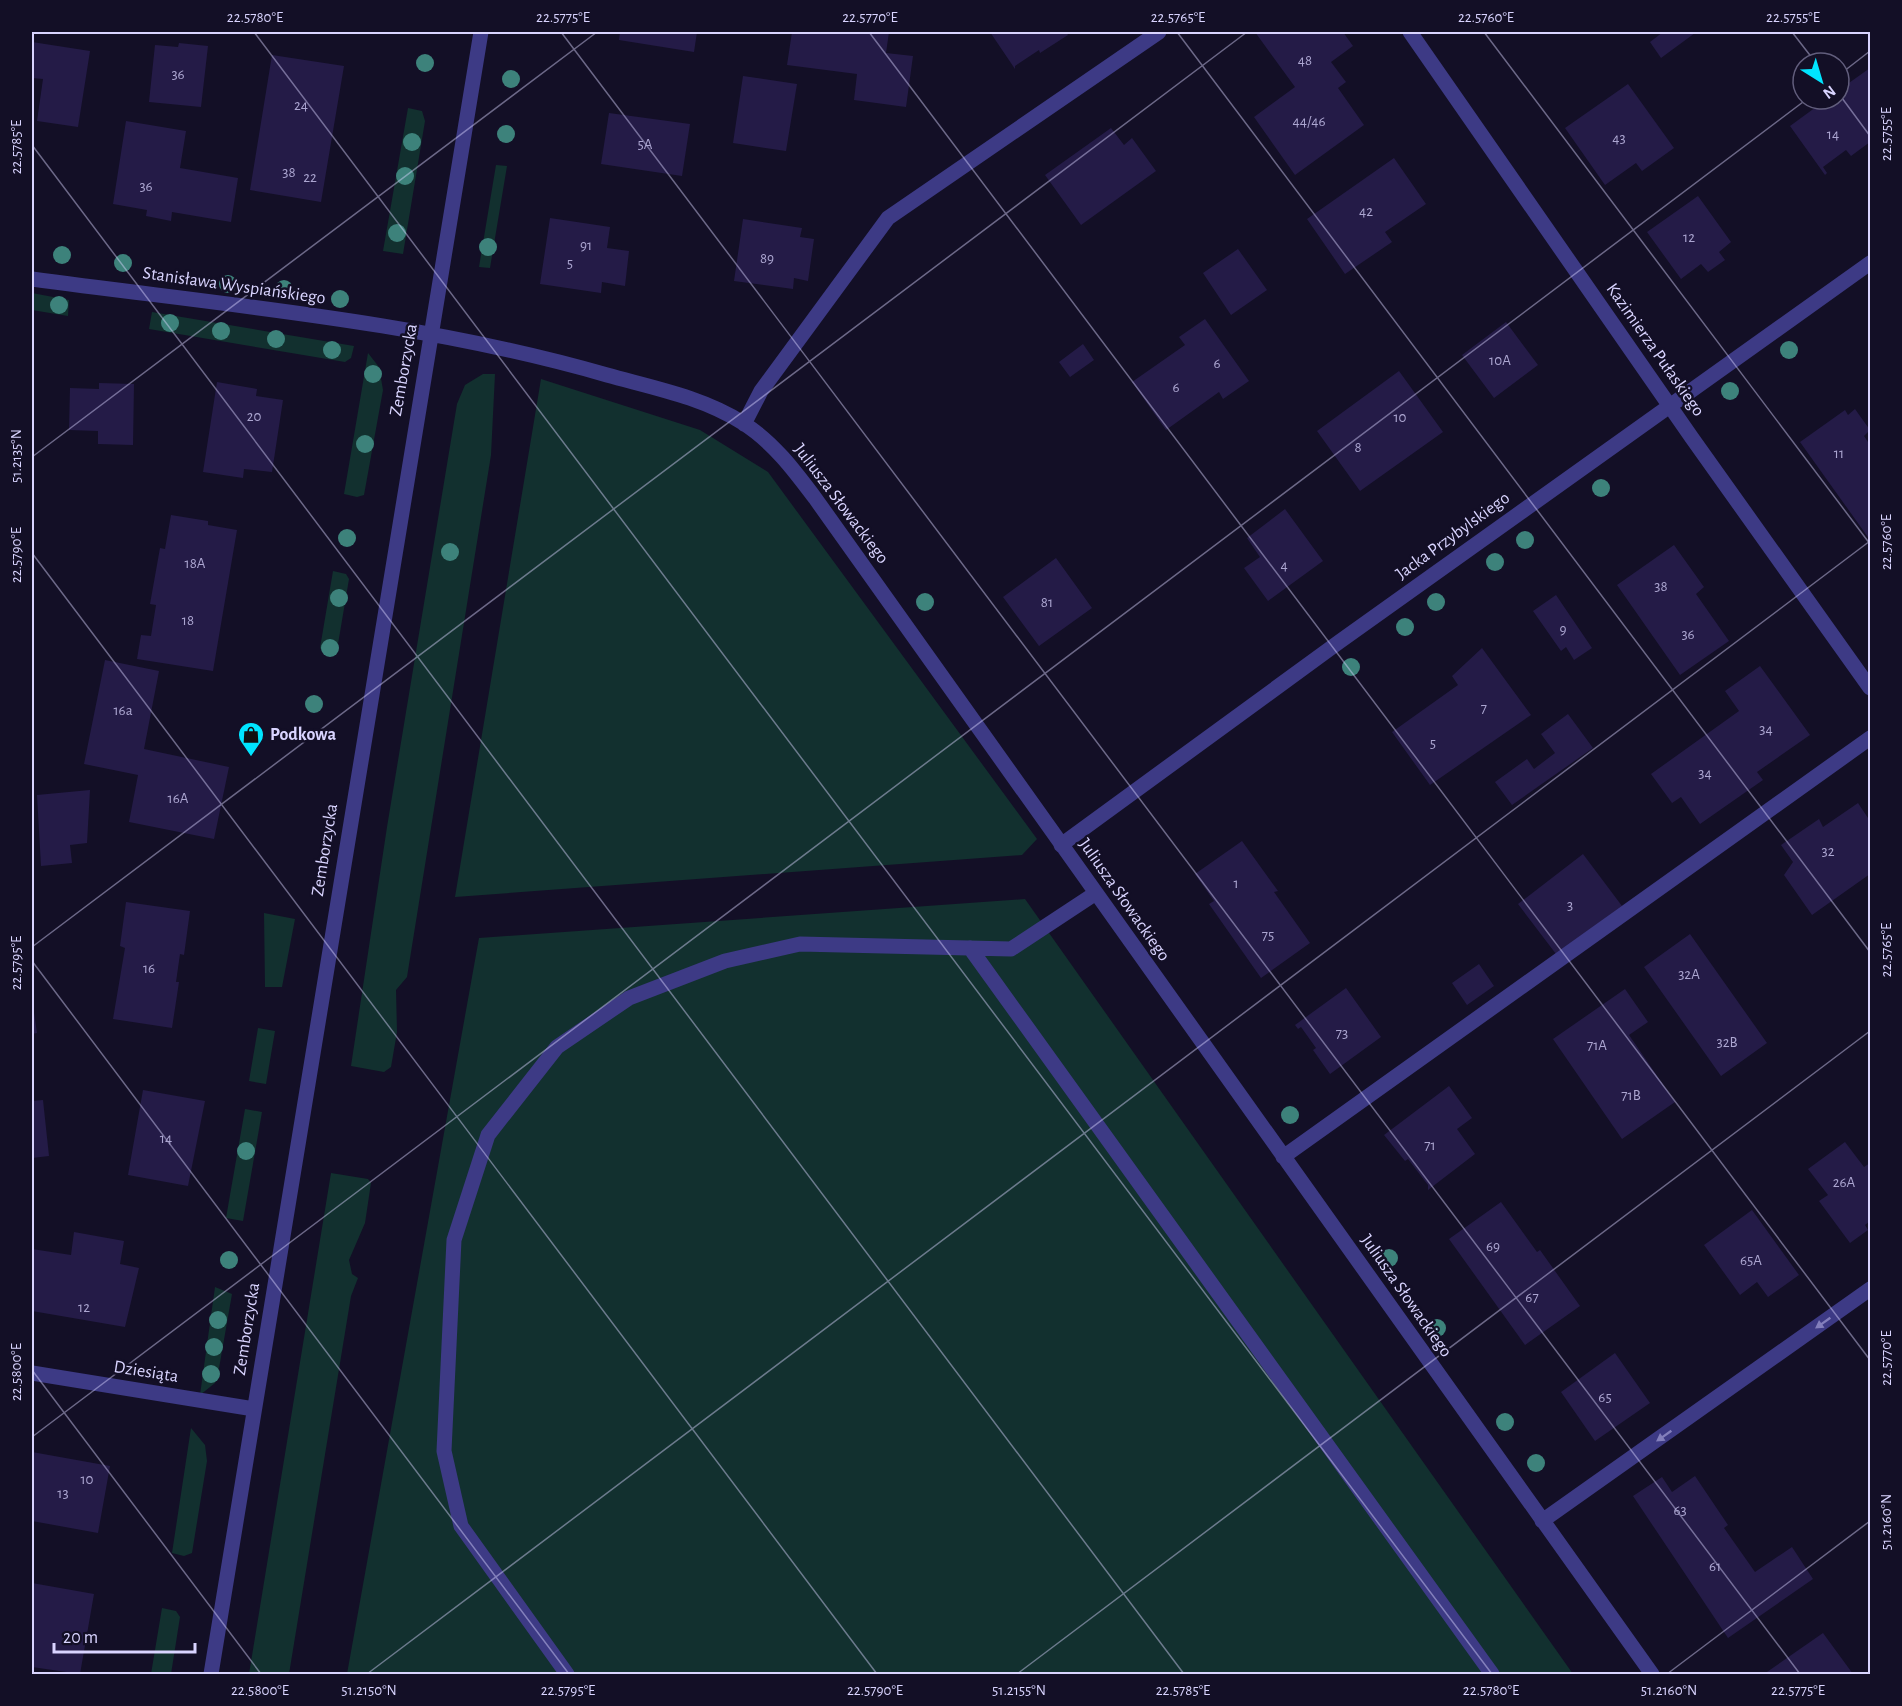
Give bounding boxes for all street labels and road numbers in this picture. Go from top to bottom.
street label: Stanisława Wyspiańskiego [141,264,327,308]
street label: Kazimierza Pułaskiego [1602,280,1708,420]
street label: Zemborzycka [387,322,421,418]
street label: Juliusza Słowackiego [790,441,892,567]
street label: Jacka Przybylskiego [1393,489,1513,583]
street label: Zemborzycka [309,802,341,898]
street label: Juliusza Słowackiego [1075,835,1173,965]
street label: Juliusza Słowackiego [1357,1231,1455,1361]
street label: Zemborzycka [231,1281,263,1377]
street label: Dziesiąta [112,1358,180,1386]

